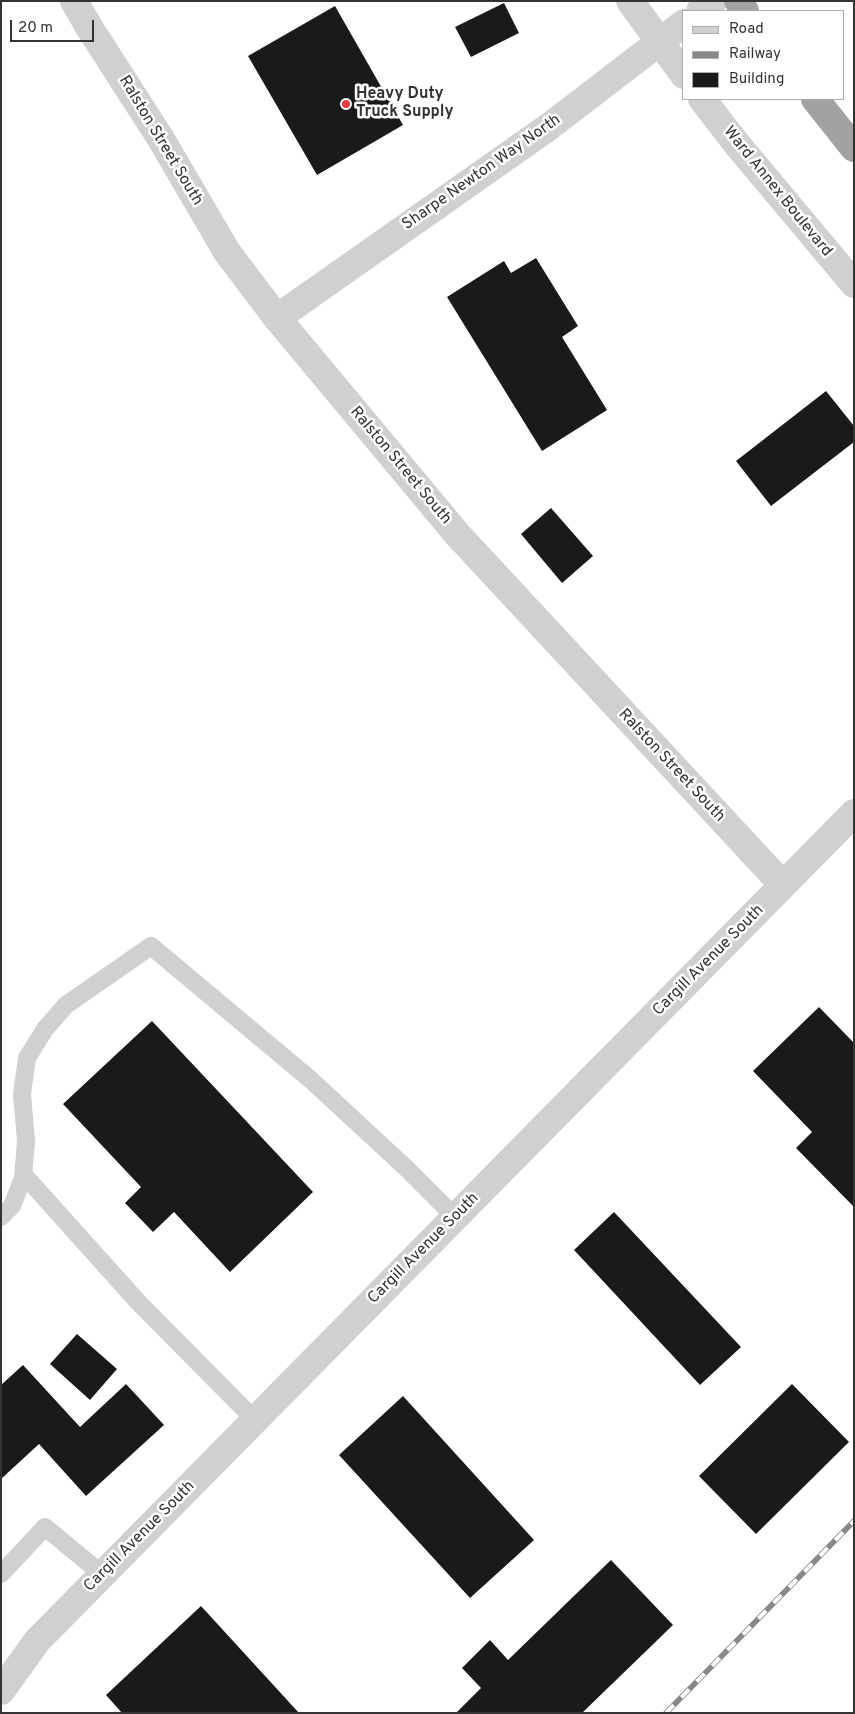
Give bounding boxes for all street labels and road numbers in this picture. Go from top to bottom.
street label: Ralston Street South [114,73,206,209]
street label: Sharpe Newton Way North [399,111,565,235]
street label: Ward Annex Boulevard [719,123,835,261]
street label: Ralston Street South [345,403,455,529]
street label: Ralston Street South [614,705,728,827]
street label: Cargill Avenue South [649,901,769,1021]
street label: Cargill Avenue South [364,1189,484,1309]
street label: Cargill Avenue South [80,1477,200,1597]

